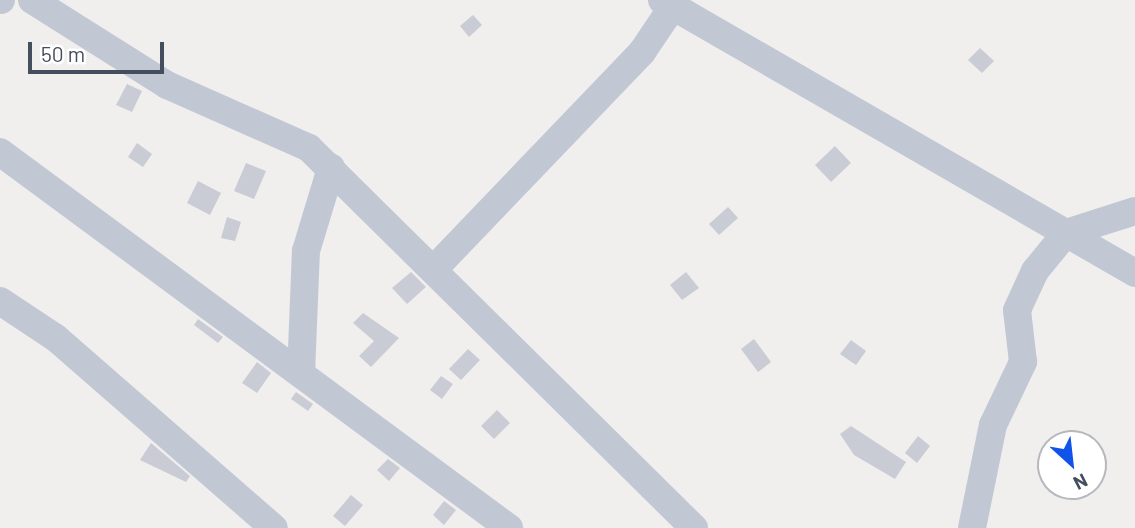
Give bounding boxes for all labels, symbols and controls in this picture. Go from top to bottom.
scale bar [32,28,168,72]
text: 50 m [41,41,85,66]
north arrow [1037,430,1107,500]
text: N [1070,469,1092,495]

